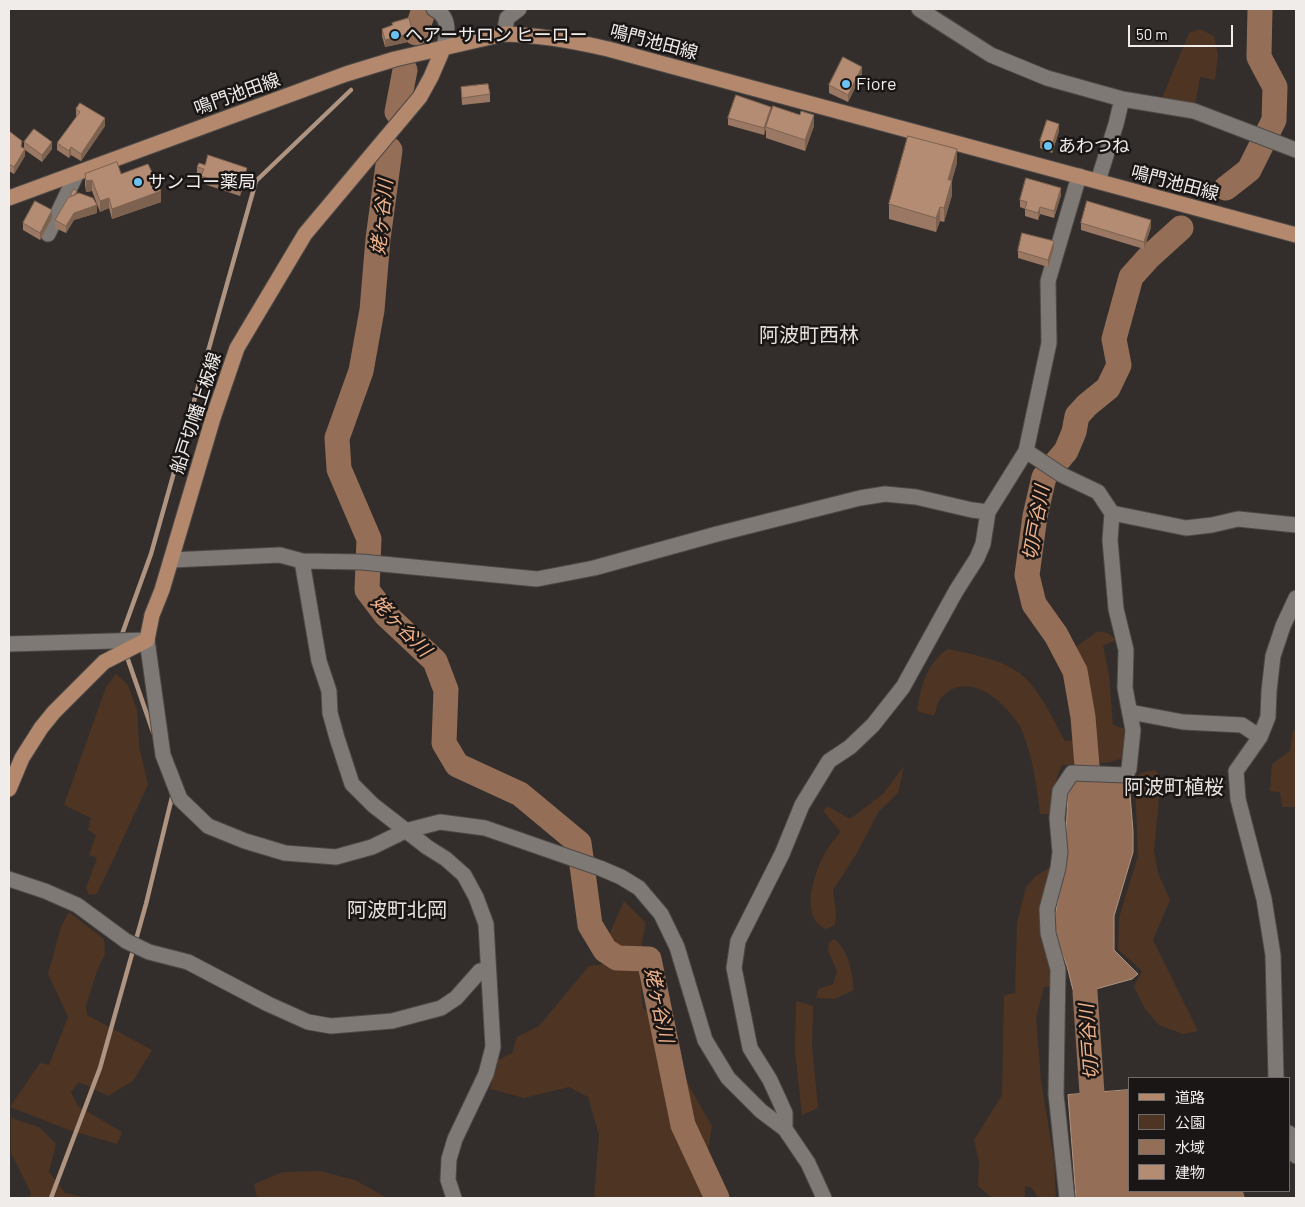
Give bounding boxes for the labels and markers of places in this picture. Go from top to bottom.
place label: ヘアーサロン ヒーロー [405,24,588,46]
marker: ヘアーサロン ヒーロー [389,29,401,41]
place label: Fiore [856,73,897,95]
marker: Fiore [840,78,852,90]
place label: あわつね [1058,135,1130,157]
marker: あわつね [1042,140,1054,152]
place label: サンコー薬局 [148,171,256,193]
marker: サンコー薬局 [132,176,144,188]

